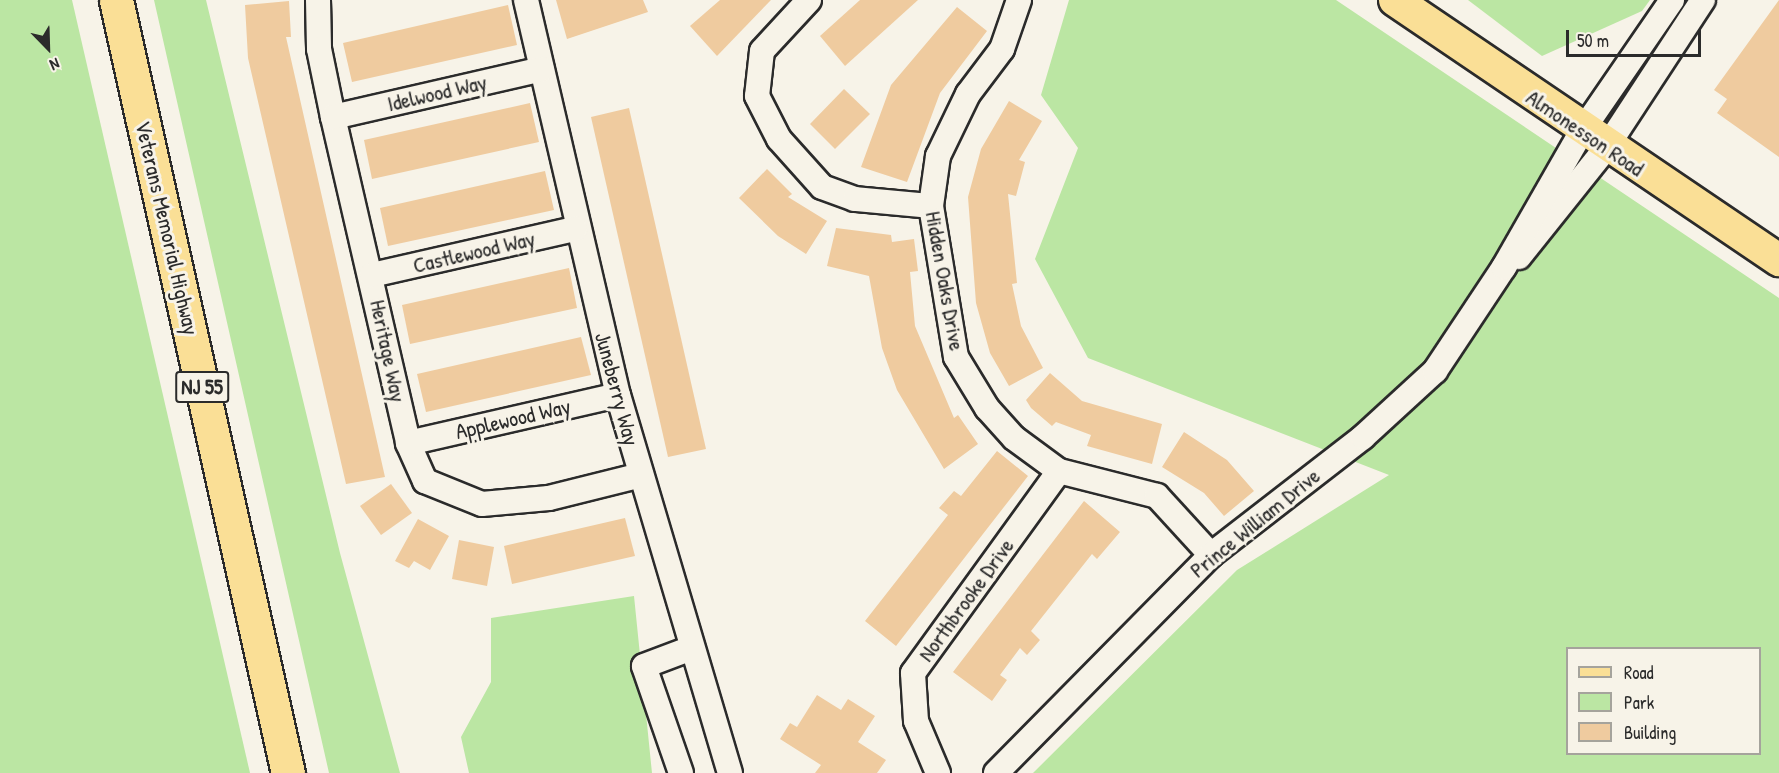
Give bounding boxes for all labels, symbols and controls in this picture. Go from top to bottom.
north arrow [18,18,78,78]
scale bar [1569,18,1704,56]
text: 50 m [1577,28,1609,53]
text: N [47,53,63,76]
street label: Idelwood Way [385,69,489,117]
street label: Almonesson Road [1521,84,1649,182]
street label: Veterans Memorial Highway [130,118,204,338]
street label: Hidden Oaks Drive [920,209,970,353]
street label: Castlewood Way [410,225,538,279]
street label: Heritage Way [364,298,412,404]
street label: Juneberry Way [589,329,645,449]
road number: NJ 55 [175,369,229,405]
street label: Applewood Way [453,393,573,445]
street label: Prince William Drive [1185,463,1325,583]
street label: Northbrooke Drive [913,533,1019,667]
legend [1566,647,1761,755]
text: Road [1624,660,1654,685]
text: Park [1624,690,1654,715]
text: Building [1624,720,1676,745]

